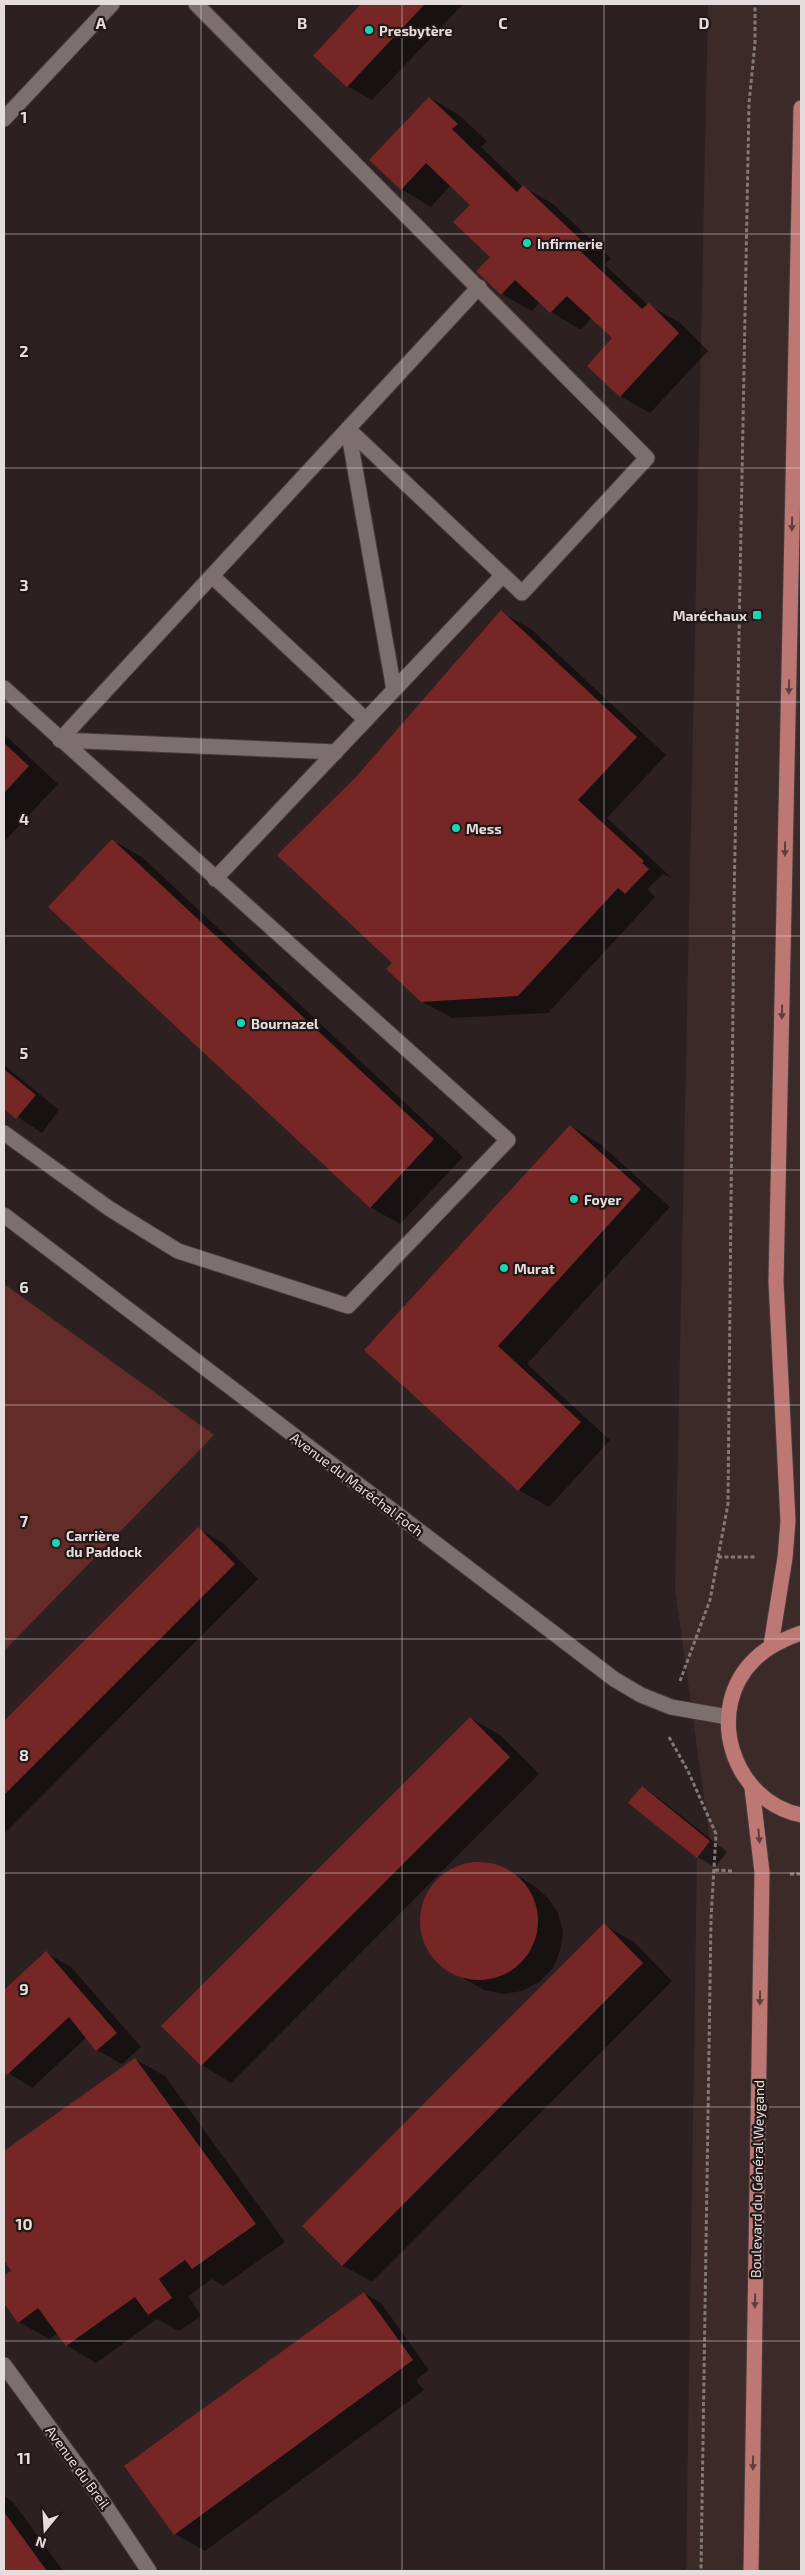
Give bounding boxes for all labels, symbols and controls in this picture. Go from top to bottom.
text: A [96,13,107,32]
text: B [297,13,307,32]
text: C [498,13,508,32]
text: D [699,13,710,32]
place label: Presbytère [379,22,452,39]
marker: Presbytère [363,24,375,36]
text: 1 [21,107,27,126]
place label: Infirmerie [537,235,603,252]
marker: Infirmerie [521,237,533,249]
text: 2 [19,341,29,360]
one-way arrow [788,517,796,533]
text: 3 [19,575,29,594]
place label: Maréchaux [673,607,747,624]
marker: Maréchaux [751,609,763,621]
one-way arrow [784,679,792,695]
text: 4 [19,809,29,828]
place label: Mess [466,820,502,837]
marker: Mess [450,822,462,834]
one-way arrow [781,842,789,858]
one-way arrow [778,1004,786,1020]
place label: Bournazel [251,1015,319,1032]
marker: Bournazel [235,1017,247,1029]
text: 5 [20,1043,29,1062]
place label: Foyer [584,1191,621,1208]
marker: Foyer [568,1193,580,1205]
place label: Murat [514,1260,555,1277]
marker: Murat [498,1262,510,1274]
text: 6 [19,1277,29,1296]
street label: Avenue du Maréchal Foch [287,1428,427,1540]
text: 7 [20,1511,29,1530]
place label: Carrière du Paddock [66,1527,142,1560]
marker: Carrière du Paddock [50,1537,62,1549]
text: 8 [19,1745,29,1764]
one-way arrow [755,1828,763,1844]
text: 9 [19,1979,29,1998]
one-way arrow [756,1990,764,2006]
street label: Boulevard du Général Weygand [747,2080,767,2278]
text: 10 [15,2214,33,2233]
one-way arrow [751,2293,759,2309]
street label: Avenue du Breil [42,2422,114,2512]
text: 11 [17,2448,31,2467]
one-way arrow [749,2455,757,2471]
north arrow [20,2505,70,2555]
text: N [33,2533,48,2552]

